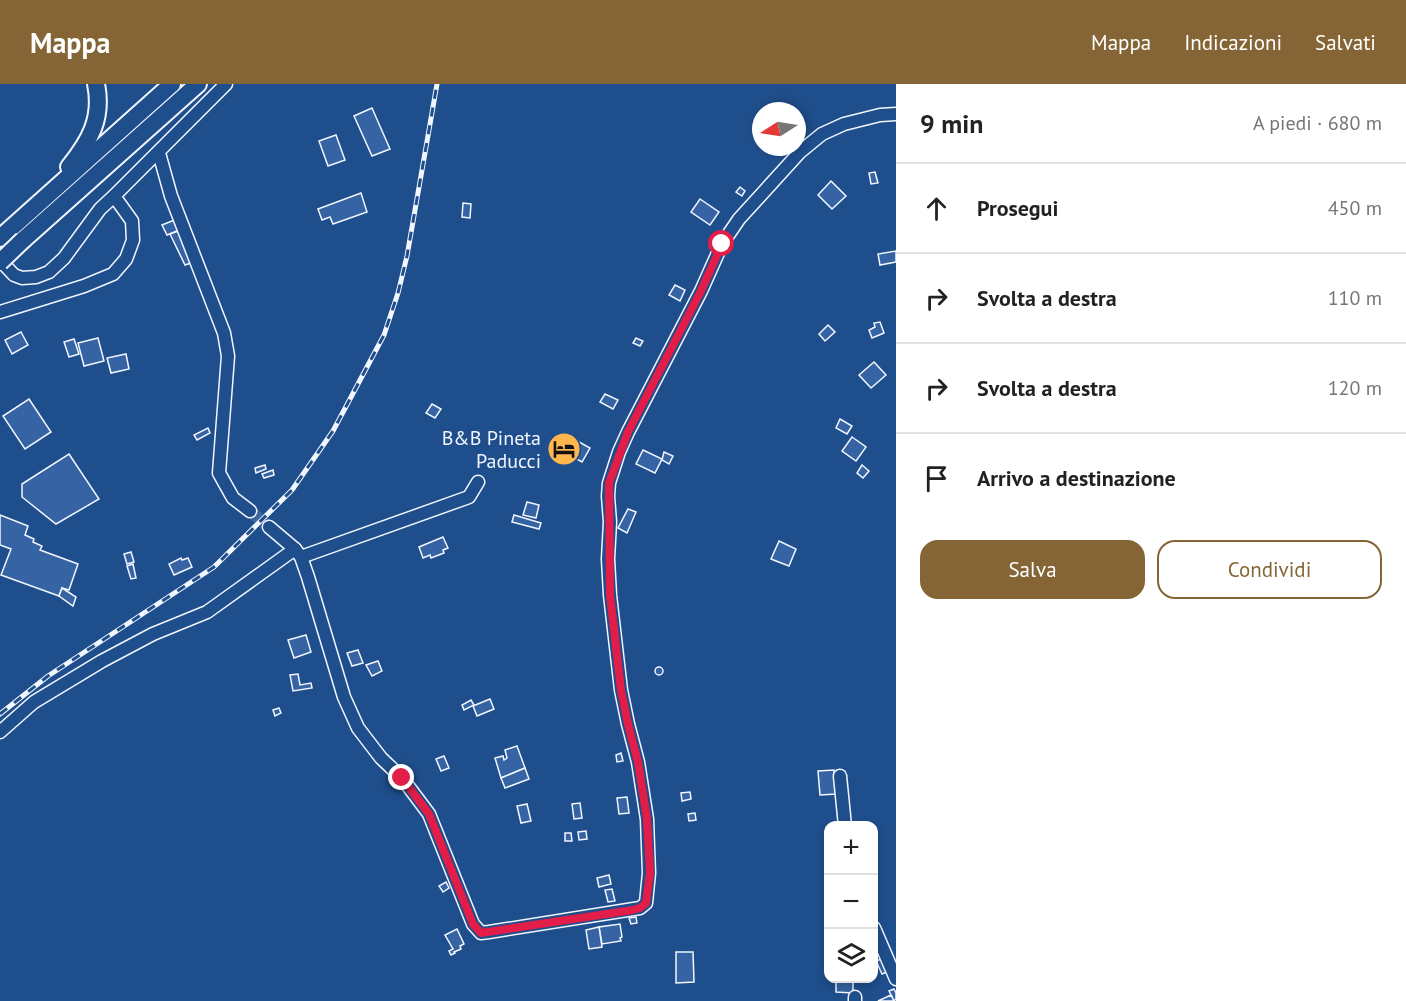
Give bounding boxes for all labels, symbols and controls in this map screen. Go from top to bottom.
text: Mappa [30,24,110,61]
text: Mappa [1091,29,1151,56]
text: Indicazioni [1184,29,1282,56]
text: Salvati [1315,29,1376,56]
north arrow [752,102,806,156]
text: 9 min [920,107,983,140]
text: A piedi · 680 m [1253,110,1382,136]
icon: ahead [920,192,953,225]
text: Prosegui [977,194,1058,222]
text: 450 m [1328,195,1382,221]
route start [708,230,734,256]
icon: right [920,282,953,315]
text: Svolta a destra [977,284,1117,312]
text: 110 m [1328,285,1382,311]
icon: right [920,372,953,405]
text: Svolta a destra [977,374,1117,402]
text: 120 m [1328,375,1382,401]
place label: B&B Pineta Paducci [442,425,541,474]
hotel icon: B&B Pineta Paducci [546,431,582,467]
icon: arrive [920,462,953,495]
text: Arrivo a destinazione [977,464,1176,492]
button: Salva [920,540,1145,599]
button: Condividi [1157,540,1382,599]
route end [388,764,414,790]
map controls [824,821,878,983]
button: + [824,821,878,875]
button: − [824,875,878,929]
button: layers [824,929,878,983]

